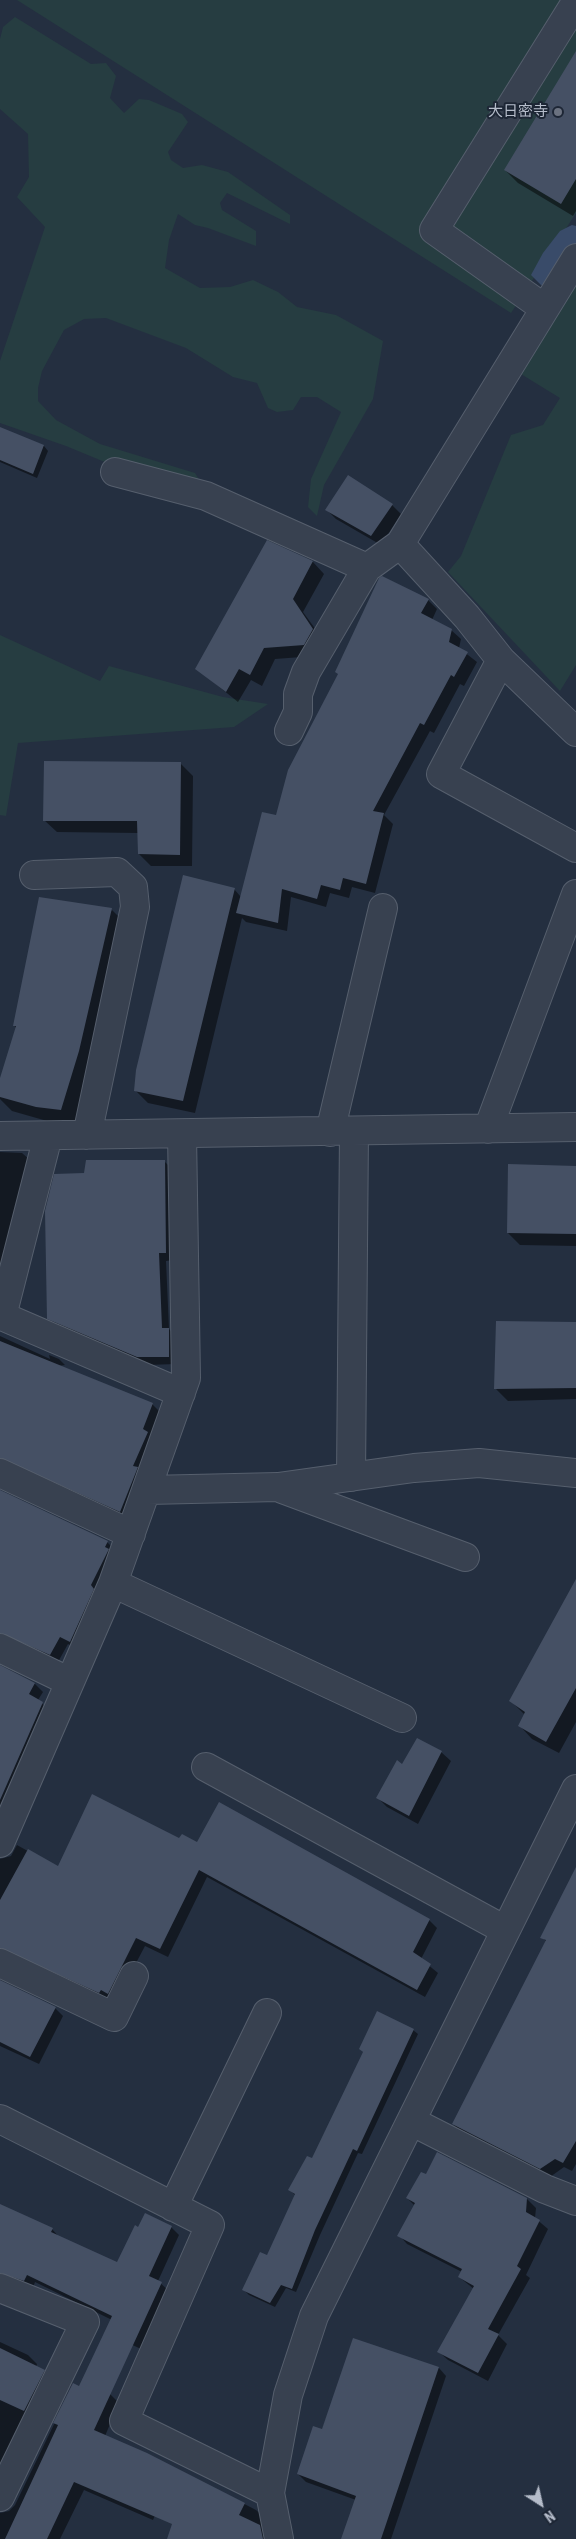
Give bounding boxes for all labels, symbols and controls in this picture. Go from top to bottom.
place label: 大日密寺 [488,103,548,121]
marker: 大日密寺 [552,106,564,118]
north arrow [516,2479,566,2529]
text: N [542,2507,558,2525]

